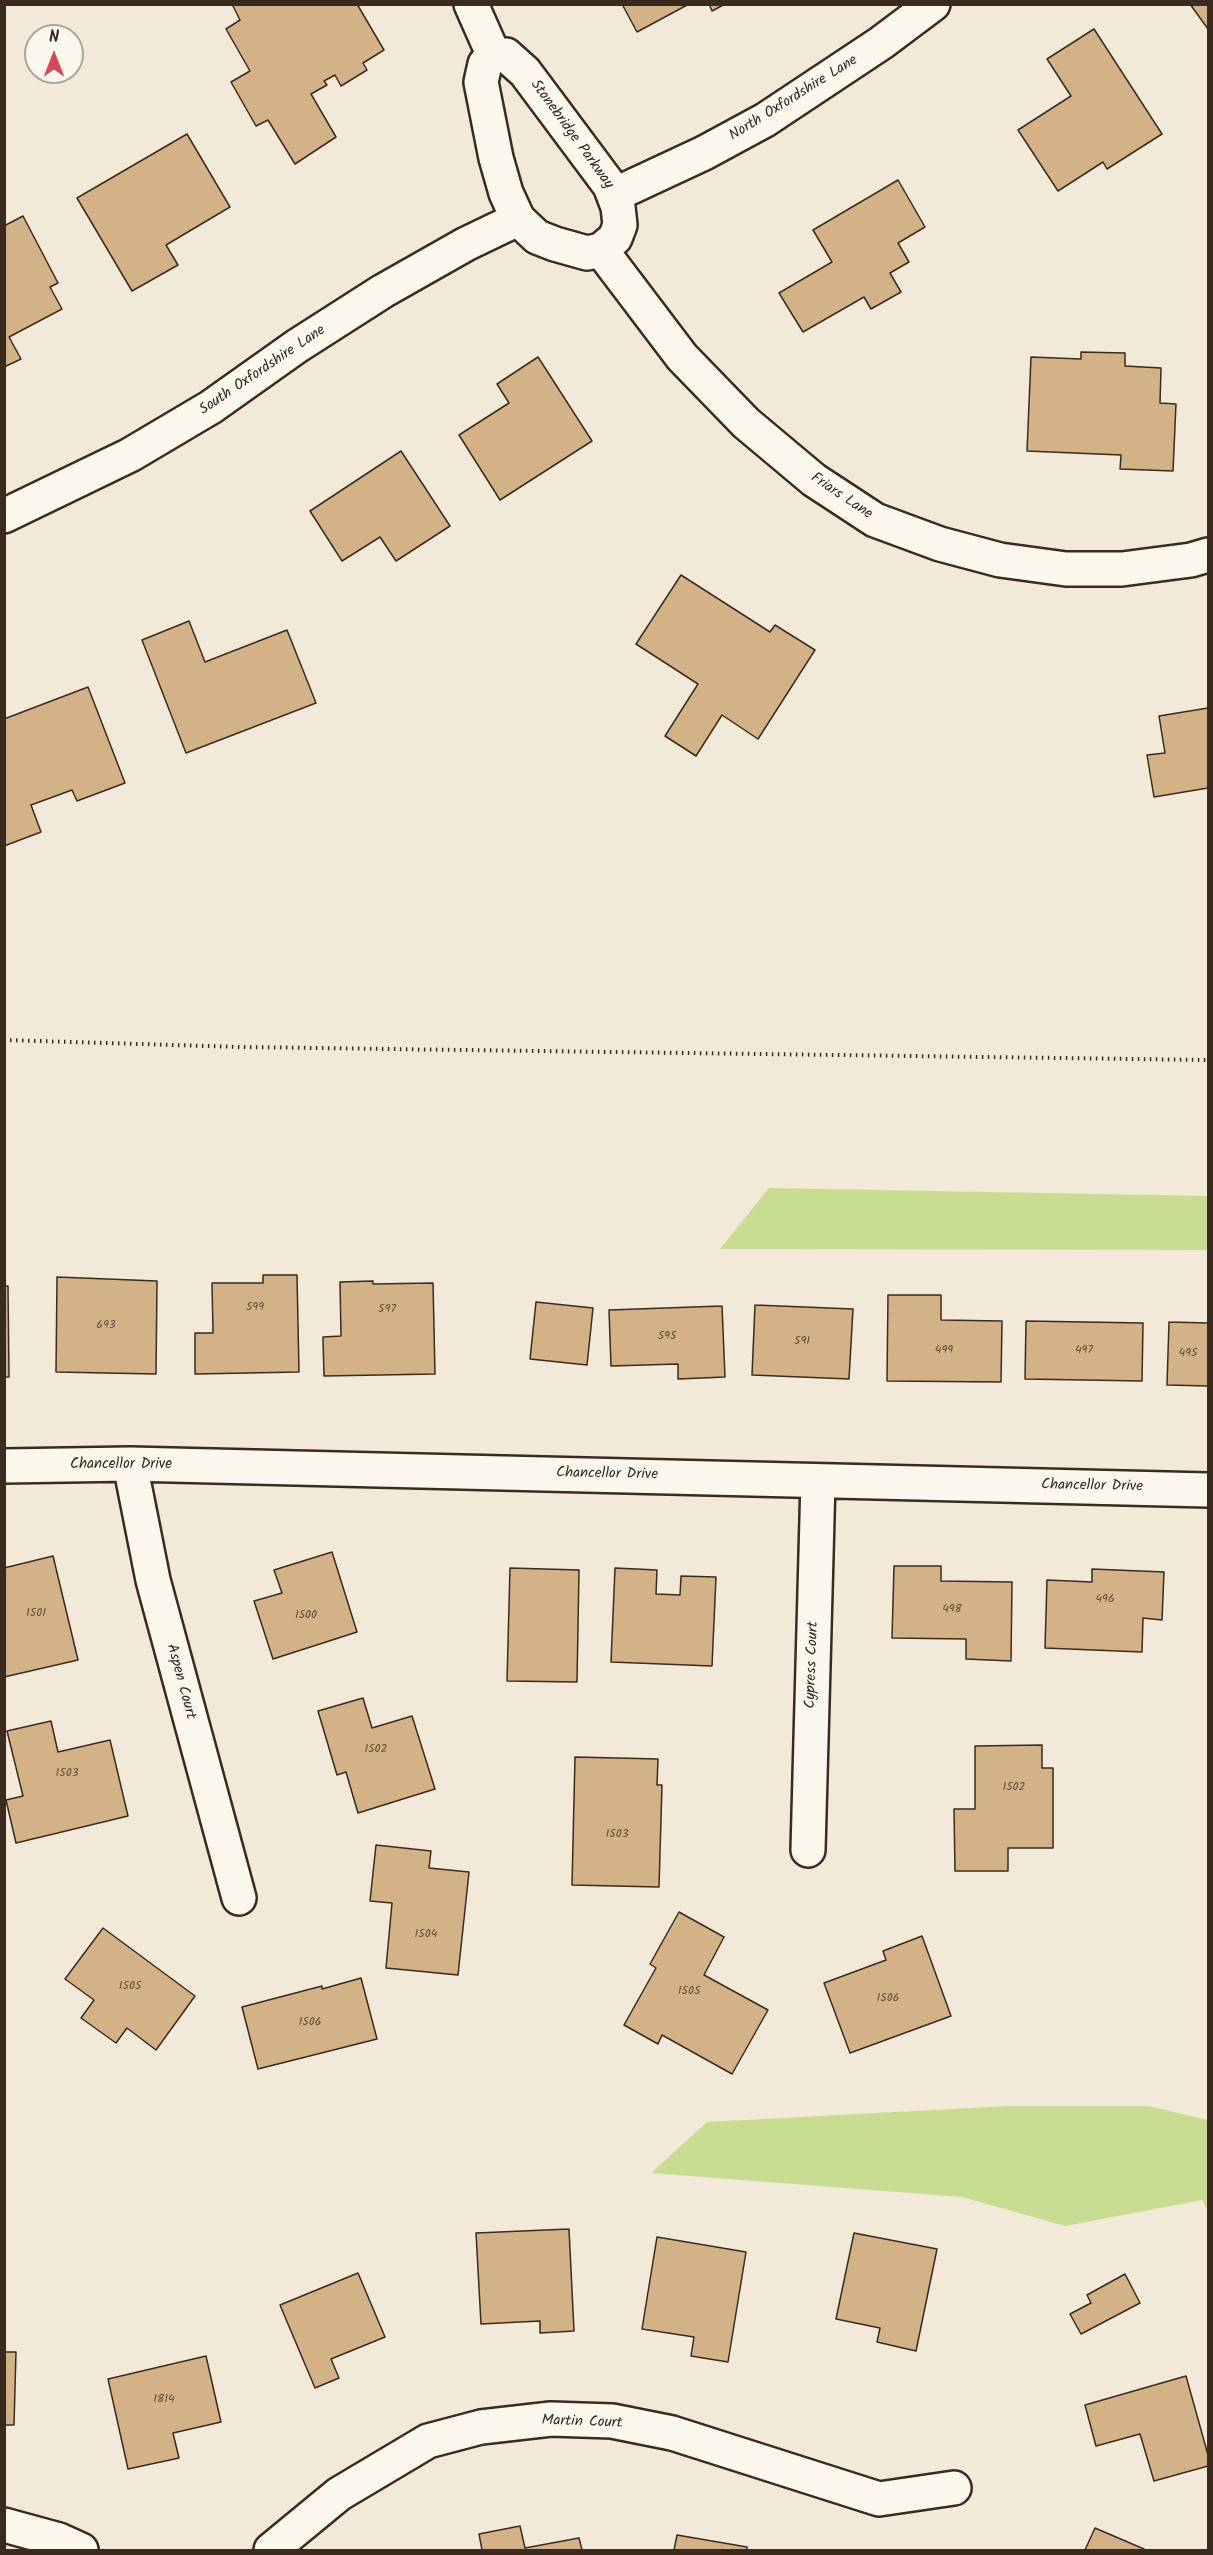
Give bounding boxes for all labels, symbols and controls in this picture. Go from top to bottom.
north arrow [24,24,84,84]
text: N [49,25,59,50]
street label: North Oxfordshire Lane [726,52,862,146]
street label: Stonebridge Parkway [525,77,617,193]
street label: South Oxfordshire Lane [197,322,329,420]
street label: Friars Lane [807,470,875,524]
house number: 599 [246,1301,264,1315]
house number: 597 [378,1303,396,1317]
house number: 693 [96,1319,116,1333]
house number: 595 [658,1330,676,1344]
house number: 591 [794,1335,810,1349]
house number: 499 [935,1344,953,1358]
house number: 497 [1075,1344,1093,1358]
house number: 495 [1179,1347,1197,1361]
street label: Chancellor Drive [70,1456,172,1474]
street label: Chancellor Drive [556,1465,658,1485]
street label: Chancellor Drive [1041,1477,1143,1497]
house number: 496 [1095,1593,1115,1607]
house number: 498 [942,1603,962,1617]
house number: 1501 [26,1607,46,1621]
house number: 1500 [295,1609,317,1623]
street label: Cypress Court [802,1621,824,1709]
street label: Aspen Court [161,1642,199,1722]
house number: 1502 [364,1743,388,1757]
house number: 1503 [55,1767,79,1781]
house number: 1502 [1002,1781,1026,1795]
house number: 1503 [605,1828,629,1842]
house number: 1504 [415,1928,437,1942]
house number: 1505 [119,1980,141,1994]
house number: 1505 [678,1985,700,1999]
house number: 1506 [877,1992,899,2006]
house number: 1506 [299,2016,321,2030]
house number: 1814 [153,2393,175,2407]
street label: Martin Court [541,2413,623,2433]

